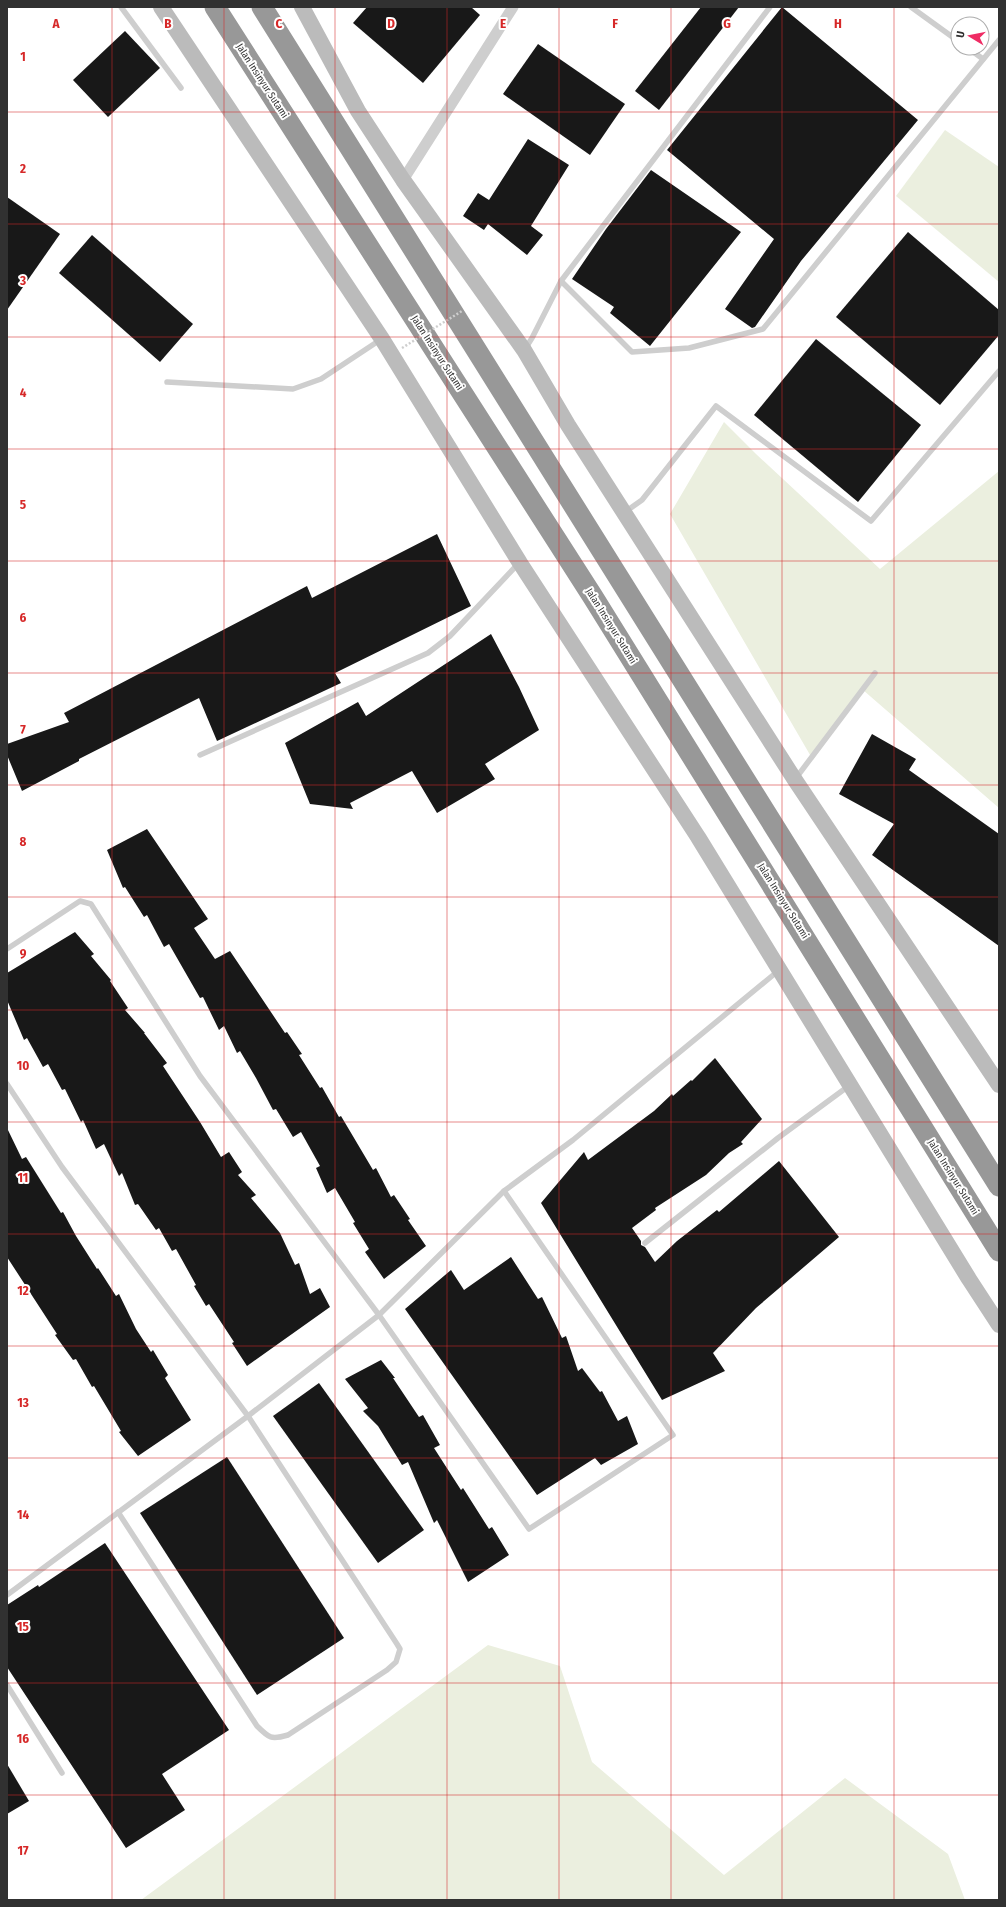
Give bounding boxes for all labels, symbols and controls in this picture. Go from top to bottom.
text: A [51,16,60,31]
text: B [164,16,172,31]
text: C [276,16,283,31]
text: D [387,16,395,31]
text: E [500,16,506,31]
text: F [612,16,618,31]
text: G [723,16,731,31]
text: H [834,16,842,31]
north arrow [950,16,990,56]
text: U [954,30,968,39]
street label: Jalan Insinyur Sutami [233,41,291,121]
text: 1 [20,49,26,64]
text: 2 [19,161,26,176]
text: 3 [19,273,26,288]
street label: Jalan Insinyur Sutami [408,313,466,393]
text: 4 [20,385,27,400]
text: 5 [20,497,26,512]
street label: Jalan Insinyur Sutami [583,586,639,666]
text: 6 [20,610,27,625]
text: 7 [20,722,26,737]
text: 8 [20,834,27,849]
street label: Jalan Insinyur Sutami [755,861,811,941]
text: 9 [20,946,27,961]
text: 10 [17,1058,29,1073]
street label: Jalan Insinyur Sutami [925,1137,981,1217]
text: 11 [18,1170,28,1185]
text: 12 [17,1283,29,1298]
text: 13 [17,1395,29,1410]
text: 14 [17,1507,29,1522]
text: 15 [17,1619,29,1634]
text: 16 [17,1731,29,1746]
text: 17 [17,1843,29,1858]

